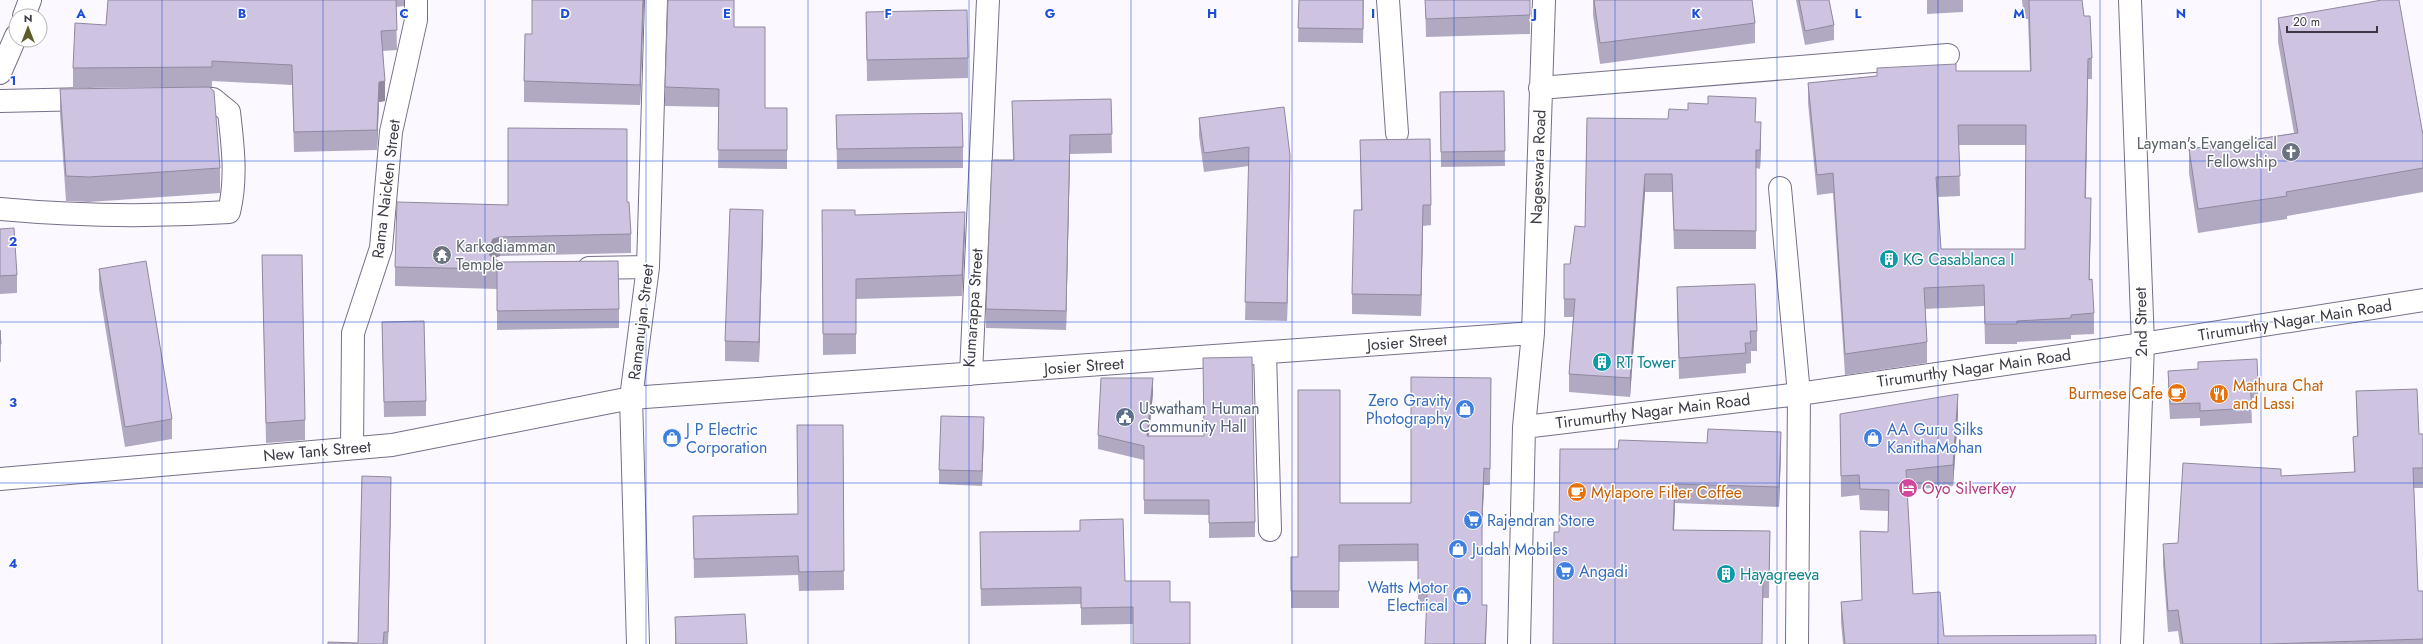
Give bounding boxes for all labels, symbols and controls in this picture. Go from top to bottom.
text: A [75,4,86,23]
text: B [238,4,247,23]
text: C [399,4,409,23]
text: D [560,4,570,23]
text: E [723,4,731,23]
text: F [884,4,892,23]
text: G [1045,4,1056,23]
text: H [1207,4,1217,23]
text: I [1371,4,1375,23]
text: J [1530,4,1537,23]
text: K [1691,4,1701,23]
text: L [1855,4,1862,23]
text: M [2013,4,2025,23]
text: N [2176,4,2186,23]
north arrow [8,8,48,48]
scale bar [2287,8,2377,34]
text: N [24,10,32,26]
text: 20 m [2293,13,2320,31]
text: 1 [10,71,16,90]
street label: Nageswara Road [1525,109,1551,225]
street label: Rama Naicken Street [366,118,406,260]
place label: Layman's Evangelical Fellowship [2137,132,2277,173]
church icon: Layman's Evangelical Fellowship [2280,141,2302,163]
text: 2 [9,232,17,251]
place label: Karkodiamman Temple [456,235,556,276]
temple icon: Karkodiamman Temple [431,244,453,266]
street label: Kumarappa Street [957,248,989,368]
building icon: KG Casablanca I [1878,248,1900,270]
place label: KG Casablanca I [1903,248,2014,271]
street label: Ramanujan Street [622,263,660,381]
street label: 2nd Street [2129,287,2153,357]
street label: Tirumurthy Nagar Main Road [2197,293,2393,347]
street label: Josier Street [1364,328,1448,356]
street label: Tirumurthy Nagar Main Road [1876,343,2072,393]
building icon: RT Tower [1591,351,1613,373]
place label: RT Tower [1616,351,1676,374]
street label: Josier Street [1041,352,1125,380]
place label: Mathura Chat and Lassi [2233,374,2323,415]
place label: Burmese Cafe [2069,382,2163,405]
cafe icon: Burmese Cafe [2166,382,2188,404]
restaurant icon: Mathura Chat and Lassi [2208,383,2230,405]
street label: Tirumurthy Nagar Main Road [1555,388,1751,434]
place label: Zero Gravity Photography [1366,389,1452,430]
text: 3 [9,393,17,412]
place label: Uswatham Human Community Hall [1139,397,1260,438]
shop icon: Zero Gravity Photography [1454,398,1476,420]
public building icon: Uswatham Human Community Hall [1114,406,1136,428]
place label: J P Electric Corporation [684,418,767,459]
place label: AA Guru Silks KanithaMohan [1887,418,1983,459]
shop icon: J P Electric Corporation [661,427,683,449]
shop icon: AA Guru Silks KanithaMohan [1862,427,1884,449]
street label: New Tank Street [262,435,372,467]
hotel icon: Oyo SilverKey [1897,477,1919,499]
place label: Oyo SilverKey [1922,477,2017,500]
cafe icon: Mylapore Filter Coffee [1566,481,1588,503]
place label: Mylapore Filter Coffee [1591,481,1742,504]
supermarket icon: Rajendran Store [1462,509,1484,531]
place label: Rajendran Store [1487,509,1595,532]
shop icon: Judah Mobiles [1447,538,1469,560]
place label: Judah Mobiles [1470,538,1568,561]
text: 4 [8,554,18,573]
supermarket icon: Angadi [1554,560,1576,582]
place label: Angadi [1579,560,1628,583]
building icon: Hayagreeva [1715,563,1737,585]
place label: Hayagreeva [1740,563,1819,586]
place label: Watts Motor Electrical [1367,576,1449,617]
shop icon: Watts Motor Electrical [1451,585,1473,607]

